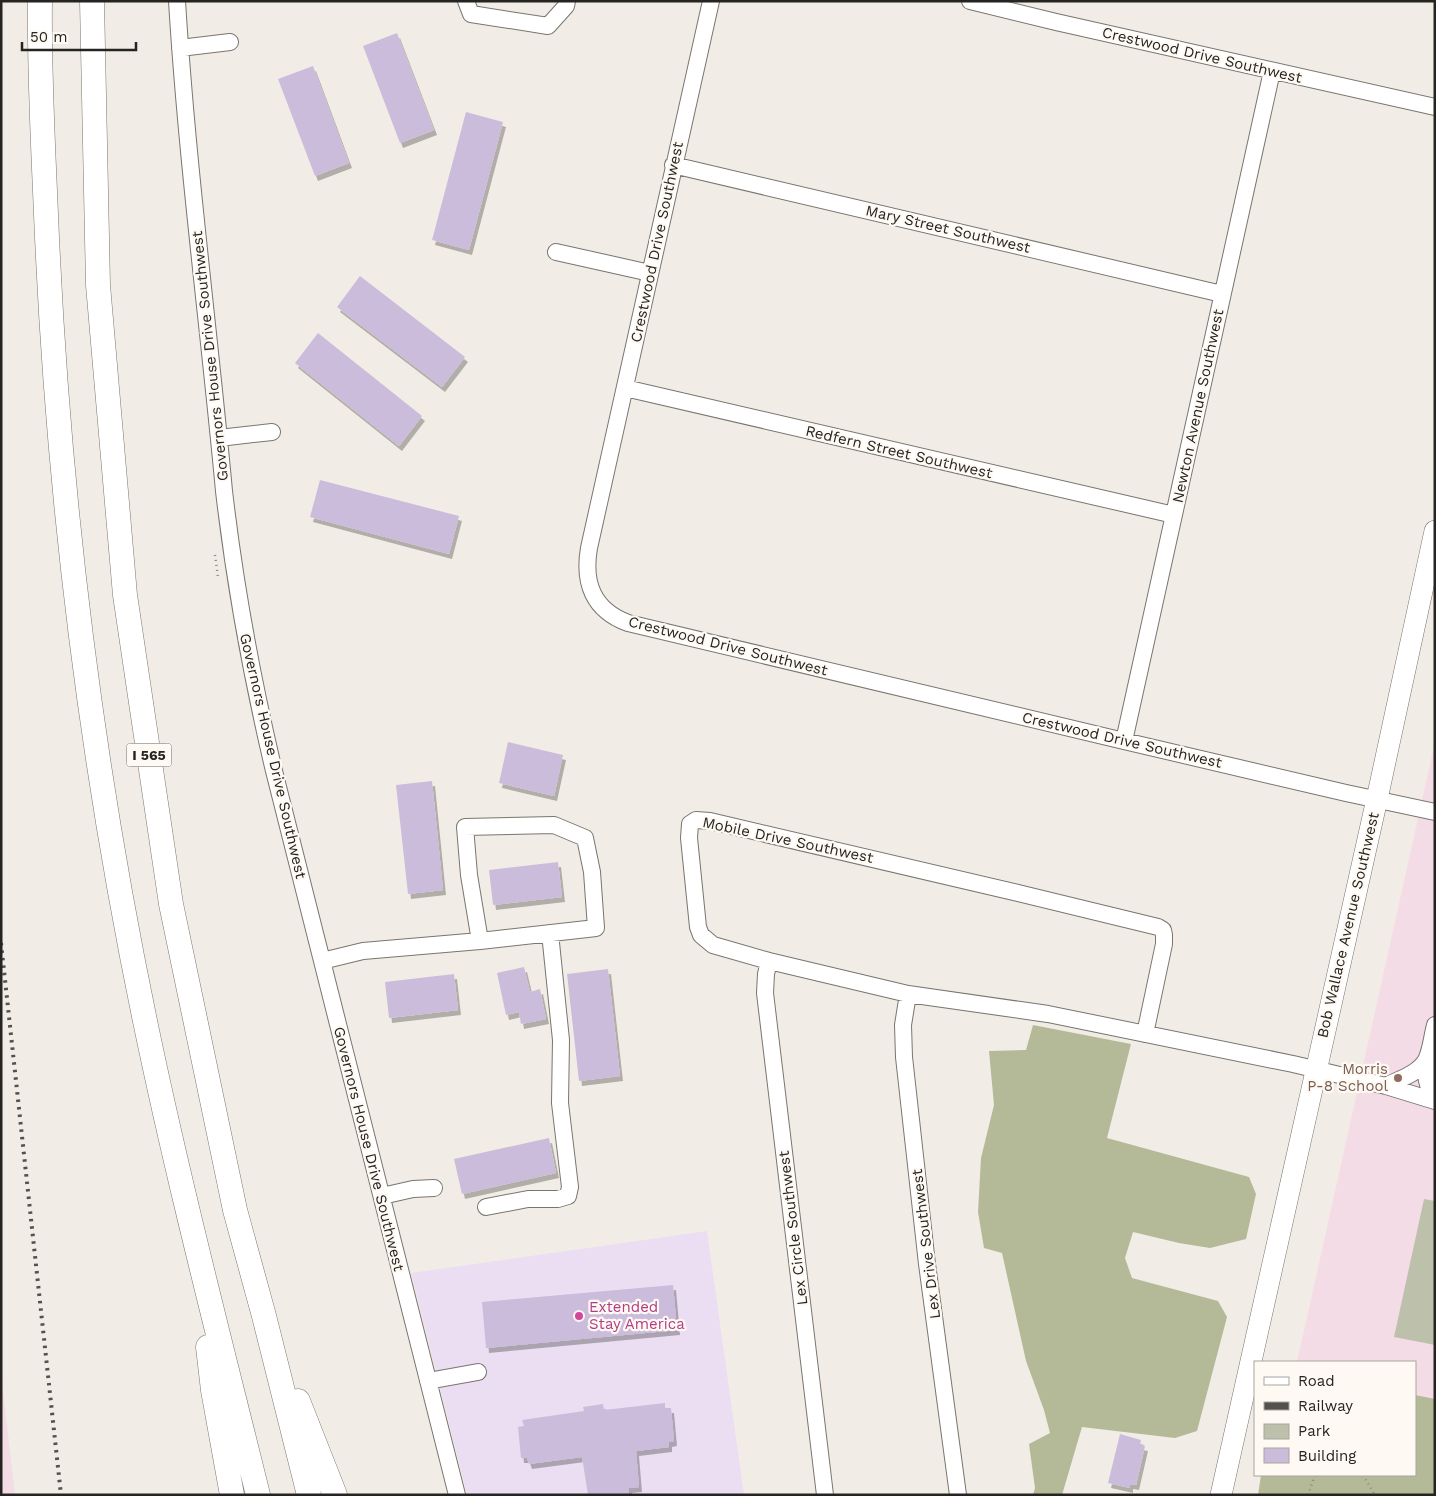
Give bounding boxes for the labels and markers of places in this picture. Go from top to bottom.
place label: Morris P-8 School [1307,1060,1388,1095]
marker: Morris P-8 School [1392,1072,1404,1084]
place label: Extended Stay America [589,1298,685,1333]
marker: Extended Stay America [573,1310,585,1322]

